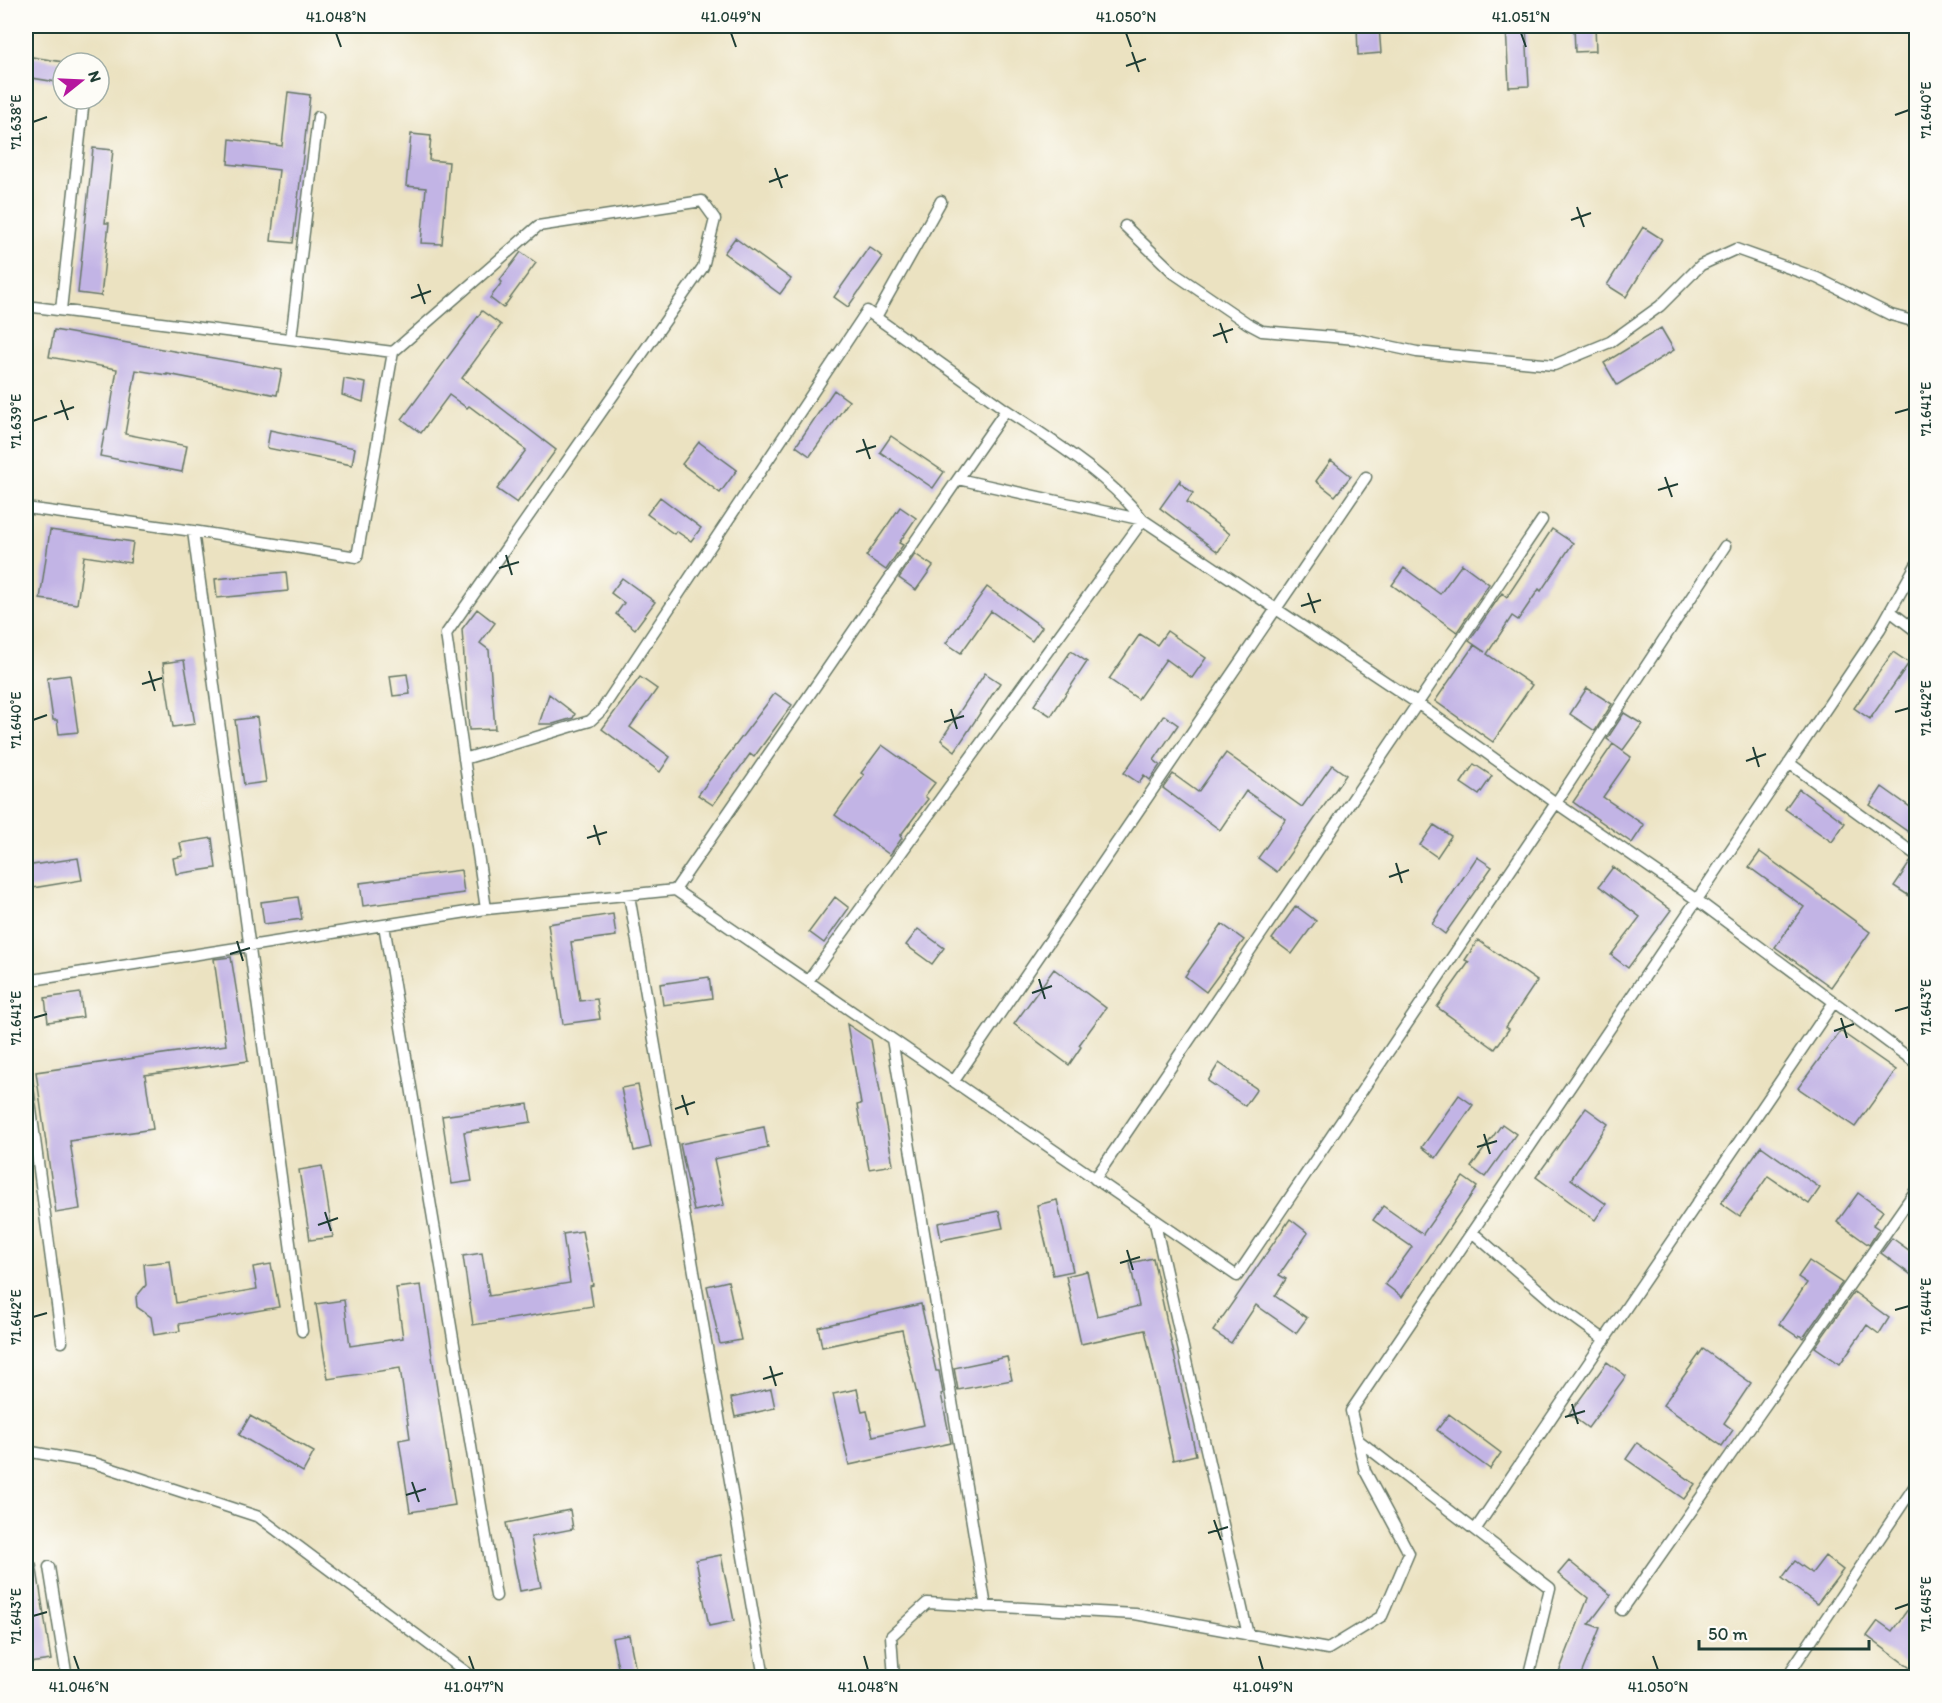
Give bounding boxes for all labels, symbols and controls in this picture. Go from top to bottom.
text: 41.048°N [306,8,366,26]
text: 41.049°N [701,8,761,26]
text: 41.050°N [1096,8,1156,26]
text: 41.051°N [1492,8,1550,26]
north arrow [51,51,111,111]
text: N [84,68,105,85]
text: 71.640°E [1917,82,1935,139]
text: 71.638°E [7,94,25,150]
text: 71.641°E [1917,382,1935,436]
text: 71.639°E [7,394,25,448]
text: 71.642°E [1917,680,1935,736]
text: 71.640°E [7,692,25,749]
text: 71.643°E [1917,979,1935,1035]
text: 71.641°E [7,991,25,1045]
text: 71.644°E [1917,1278,1935,1334]
text: 71.642°E [7,1289,25,1345]
text: 71.645°E [1917,1576,1935,1632]
text: 71.643°E [7,1588,25,1644]
scale bar [1699,1613,1868,1651]
text: 50 m [1708,1623,1748,1645]
text: 41.046°N [49,1678,109,1696]
text: 41.047°N [444,1678,504,1696]
text: 41.048°N [838,1678,898,1696]
text: 41.049°N [1233,1678,1293,1696]
text: 41.050°N [1628,1678,1688,1696]

